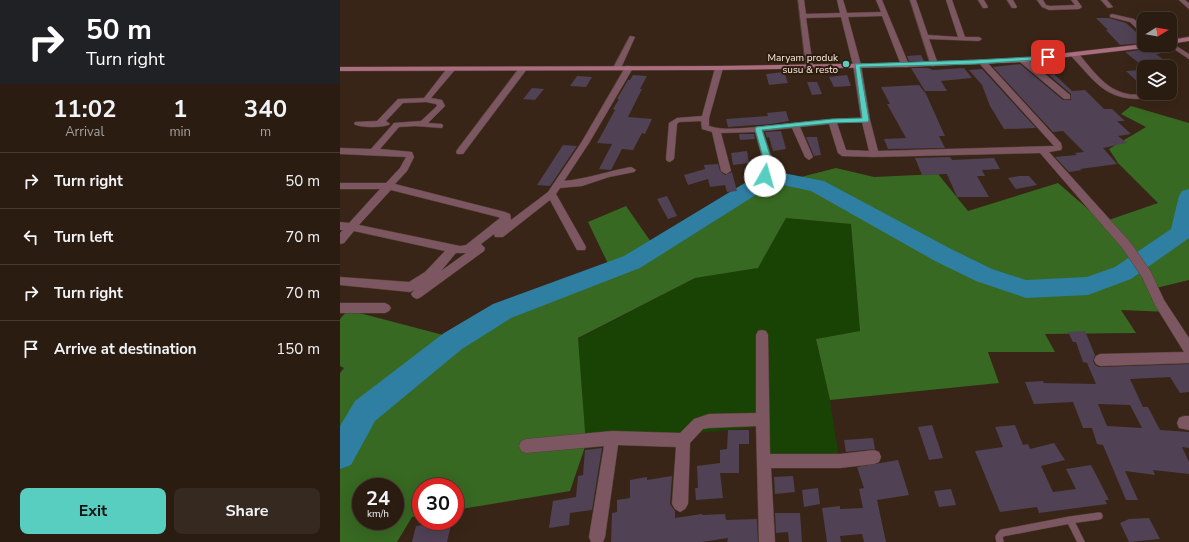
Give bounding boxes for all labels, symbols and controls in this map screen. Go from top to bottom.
text: 50 m [86,11,152,49]
north arrow [1137,12,1177,52]
map controls [1137,12,1177,100]
icon: right [20,16,72,68]
pin [1031,40,1065,74]
icon: arrive [1037,46,1059,68]
text: Turn right [86,47,165,71]
place label: Maryam produk susu & resto [767,51,839,77]
marker: Maryam produk susu & resto [841,59,851,69]
button: layers [1137,60,1177,100]
text: 11:02 [53,93,116,125]
text: 1 [173,93,187,125]
text: 340 [244,93,287,125]
text: Arrival [65,123,104,141]
text: min [169,123,191,141]
text: m [260,123,271,141]
position arrow [744,155,786,197]
icon: right [20,170,42,192]
text: Turn right [54,171,123,191]
text: 50 m [285,171,320,191]
icon: left [20,226,42,248]
text: Turn left [54,227,113,247]
text: 70 m [285,227,320,247]
icon: right [20,282,42,304]
text: Turn right [54,283,123,303]
text: 70 m [285,283,320,303]
icon: arrive [20,338,42,360]
text: Arrive at destination [54,339,197,359]
text: 150 m [276,339,320,359]
speed limit sign: 30 [412,478,464,530]
text: 24 [366,485,390,512]
button: Exit [20,488,166,534]
button: Share [174,488,320,534]
text: km/h [367,507,389,521]

